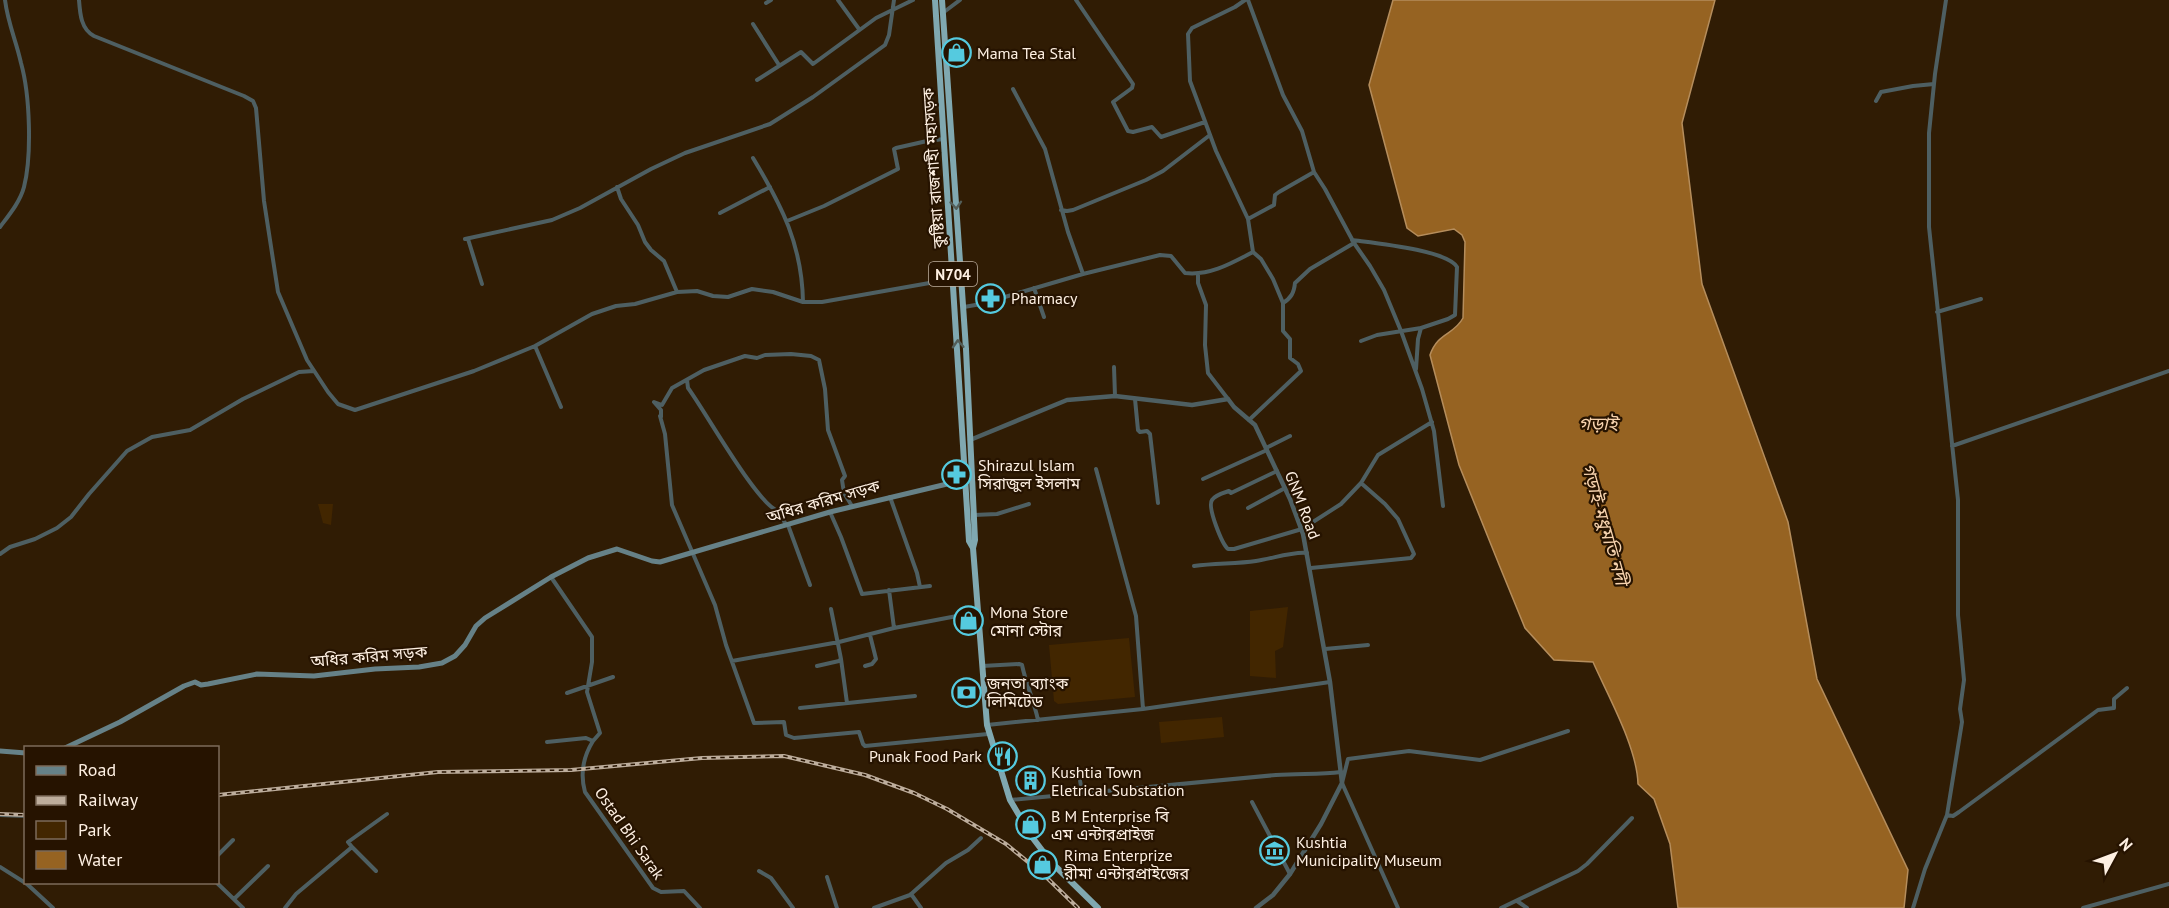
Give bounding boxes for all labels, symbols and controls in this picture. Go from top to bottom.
shop icon: Mama Tea Stal [940,37,972,69]
place label: Mama Tea Stal [977,43,1076,63]
street label: কুষ্টিয়া রাজশাহী মহাসড়ক [917,86,949,250]
one-way arrow [950,201,963,210]
road number: N704 [929,262,977,286]
pharmacy icon: Pharmacy [974,282,1006,314]
place label: Pharmacy [1011,288,1078,308]
one-way arrow [951,339,964,348]
water label: গড়াই [1579,412,1621,435]
place label: Shirazul Islam সিরাজুল ইসলাম [977,455,1080,493]
pharmacy icon: Shirazul Islam সিরাজুল ইসলাম [941,458,973,490]
water label: গড়াই-মধুমতি নদী [1577,460,1634,591]
street label: GNM Road [1281,468,1325,542]
street label: অধির করিম সড়ক [763,475,883,527]
place label: Mona Store মোনা স্টোর [990,602,1068,640]
shop icon: Mona Store মোনা স্টোর [953,605,985,637]
street label: অধির করিম সড়ক [309,641,429,671]
place label: জনতা ব্যাংক লিমিটেড [986,673,1069,711]
bank icon: জনতা ব্যাংক লিমিটেড [950,676,982,708]
restaurant icon: Punak Food Park [987,740,1019,772]
legend [24,746,219,884]
place label: Punak Food Park [869,746,982,766]
text: Road [78,758,116,781]
place label: Kushtia Town Eletrical Substation [1051,762,1185,800]
building icon: Kushtia Town Eletrical Substation [1014,765,1046,797]
street label: Ostad Bhi Sarak [591,783,669,883]
text: Railway [78,788,139,811]
place label: B M Enterprise বি এম এন্টারপ্রাইজ [1051,806,1169,844]
shop icon: B M Enterprise বি এম এন্টারপ্রাইজ [1014,809,1046,841]
text: Park [78,818,111,841]
north arrow [2085,824,2145,884]
place label: Kushtia Municipality Museum [1296,832,1442,870]
text: N [2115,834,2137,855]
museum icon: Kushtia Municipality Museum [1259,835,1291,867]
place label: Rima Enterprize রীমা এন্টারপ্রাইজের [1063,845,1190,883]
text: Water [78,848,122,871]
shop icon: Rima Enterprize রীমা এন্টারপ্রাইজের [1027,848,1059,880]

